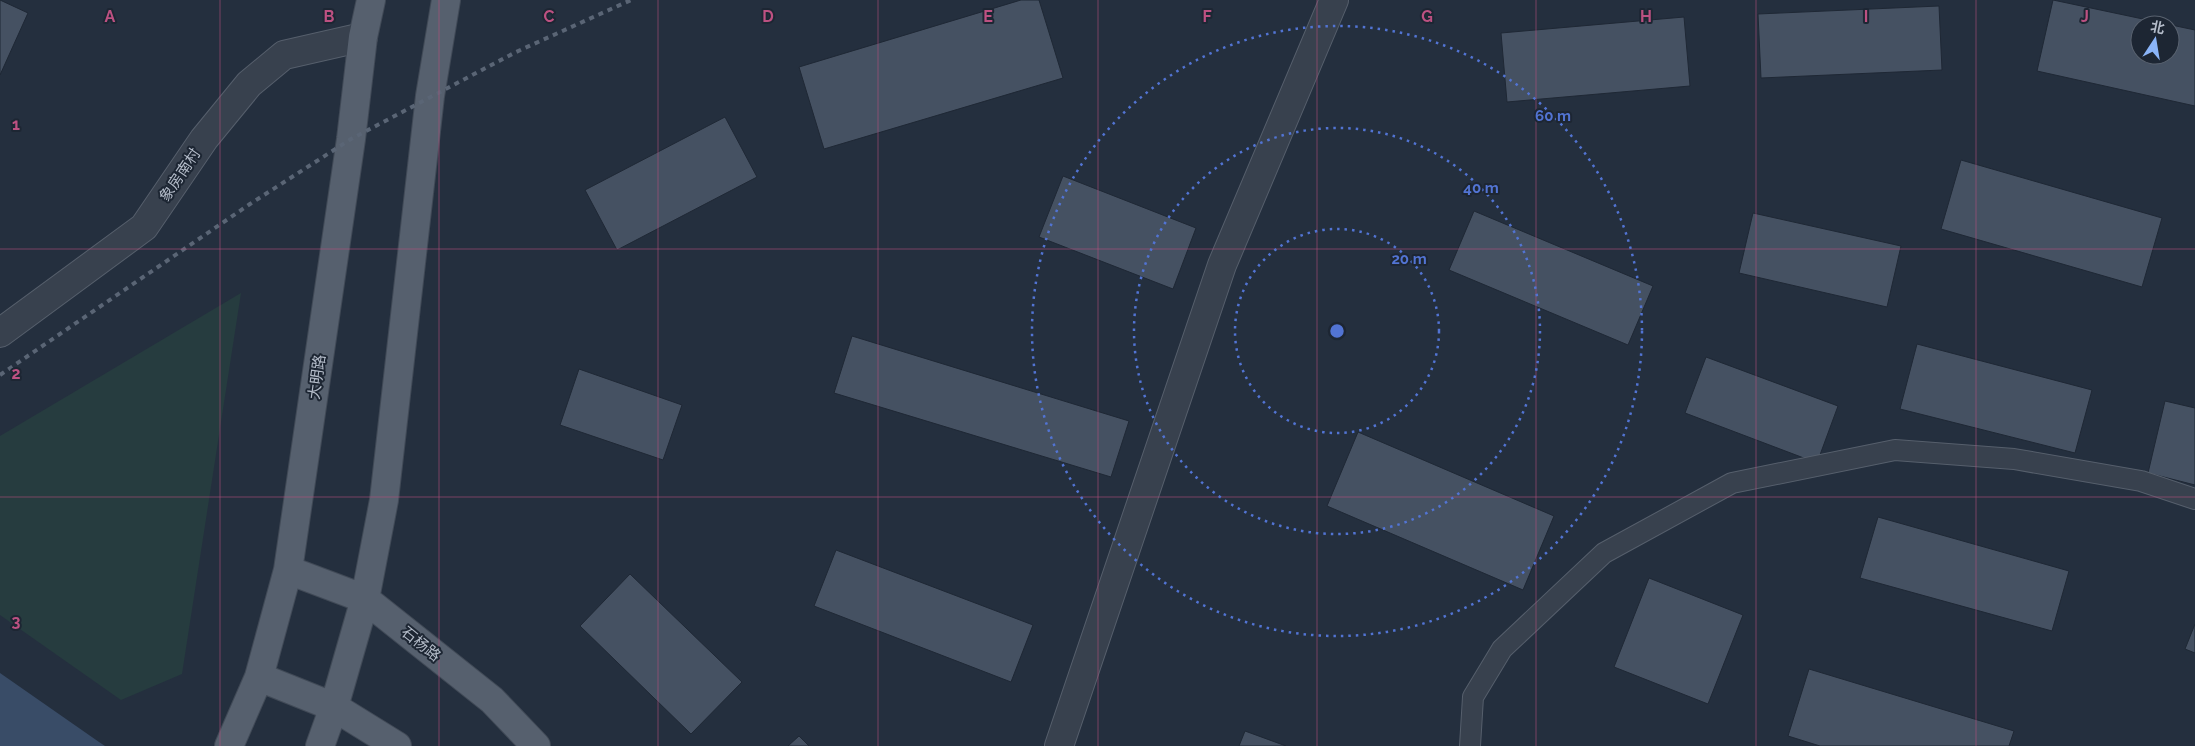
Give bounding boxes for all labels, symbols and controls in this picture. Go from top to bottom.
text: A [105,7,116,26]
text: B [324,7,335,26]
text: C [544,7,555,26]
text: D [762,7,774,26]
text: E [983,7,993,26]
text: F [1202,7,1212,26]
text: G [1421,7,1433,26]
text: H [1640,7,1652,26]
text: I [1864,7,1868,26]
text: J [2081,7,2089,26]
north arrow [2130,15,2180,65]
text: 北 [2149,18,2166,37]
text: 60 m [1535,107,1571,125]
text: 1 [12,115,20,134]
street label: 象房南村 [156,145,204,205]
text: 40 m [1463,179,1499,197]
text: 20 m [1391,250,1427,268]
centre of rings [1328,322,1346,340]
street label: 大明路 [305,353,329,401]
text: 2 [11,364,21,383]
text: 3 [12,612,21,631]
street label: 石杨路 [398,623,444,665]

